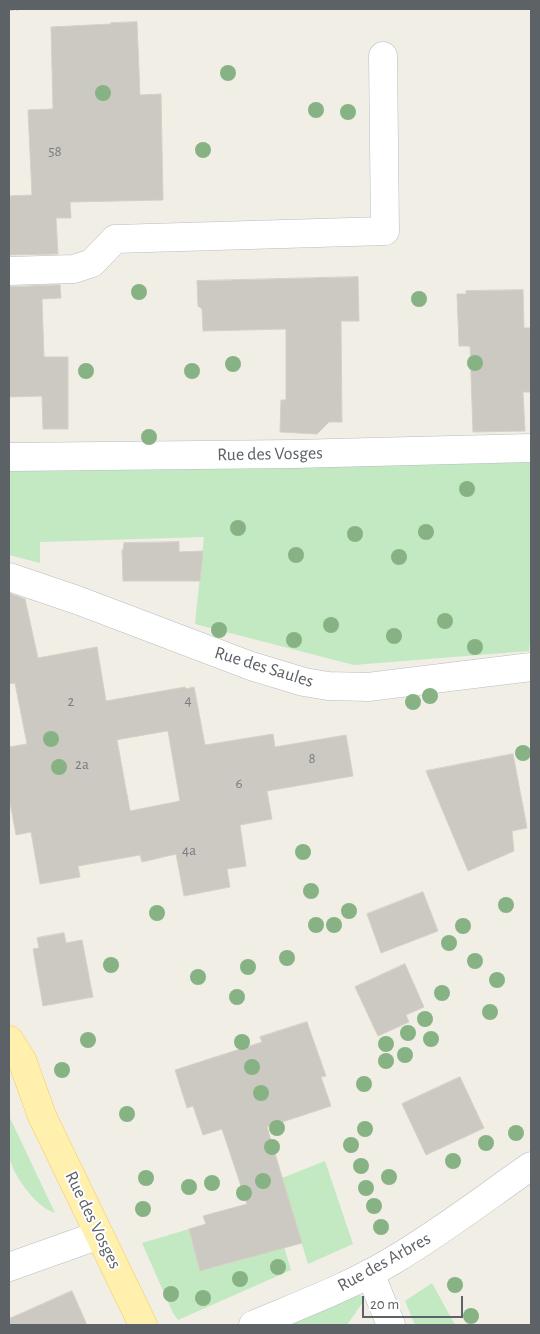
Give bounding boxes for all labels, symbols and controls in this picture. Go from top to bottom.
house number: 58 [48,142,62,160]
street label: Rue des Vosges [217,442,323,466]
street label: Rue des Saules [212,642,316,692]
house number: 4 [184,691,192,709]
house number: 2 [68,692,74,710]
house number: 8 [308,749,316,767]
house number: 2a [75,755,89,773]
house number: 6 [235,774,243,792]
house number: 4a [182,841,196,859]
street label: Rue des Vosges [60,1168,126,1272]
street label: Rue des Arbres [334,1228,434,1296]
scale bar [365,1286,466,1318]
text: 20 m [370,1297,399,1312]

